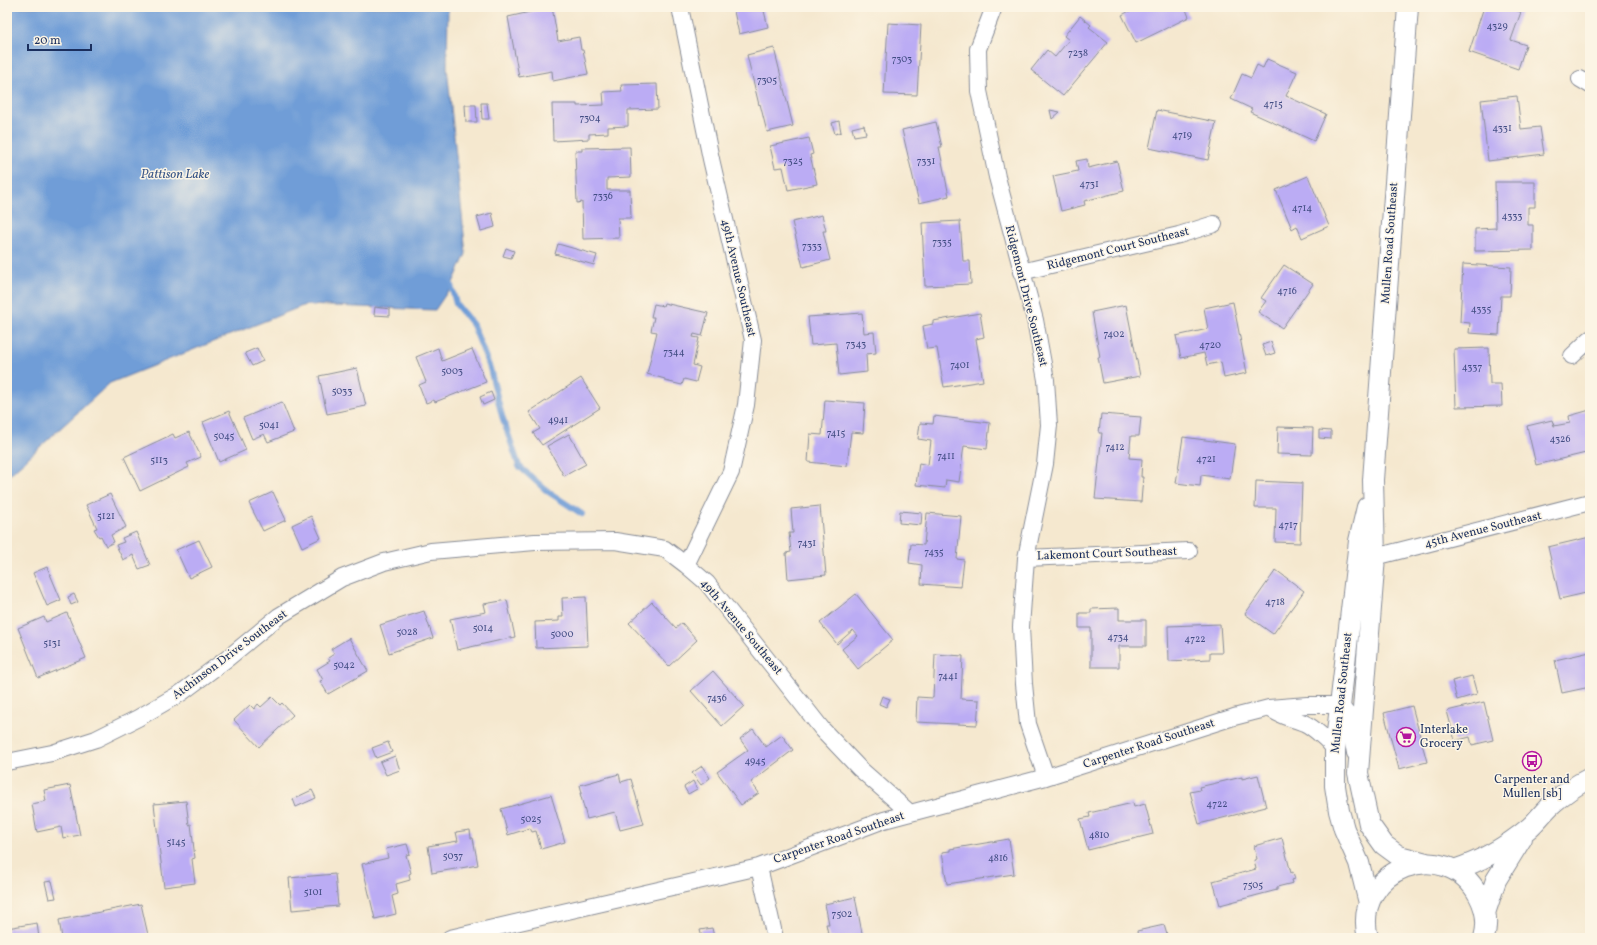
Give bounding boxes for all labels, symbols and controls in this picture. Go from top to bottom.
house number: 4329 [1486,19,1508,33]
scale bar [28,26,91,52]
text: 20 m [34,33,61,49]
house number: 7238 [1068,46,1088,60]
house number: 7303 [892,52,912,66]
house number: 7305 [757,73,777,87]
house number: 4715 [1263,97,1283,111]
house number: 7304 [579,111,601,125]
house number: 4331 [1492,121,1512,135]
house number: 4719 [1172,128,1192,142]
house number: 7325 [783,154,803,168]
house number: 7331 [917,154,935,168]
water label: Pattison Lake [141,166,210,184]
house number: 4731 [1079,177,1099,191]
street label: Mullen Road Southeast [1378,182,1402,304]
house number: 7336 [593,189,613,203]
house number: 4714 [1292,201,1312,215]
house number: 4333 [1502,209,1522,223]
street label: 49th Avenue Southeast [717,217,759,339]
street label: Ridgemont Drive Southeast [1001,224,1051,368]
street label: Ridgemont Court Southeast [1045,224,1191,274]
house number: 7335 [932,235,952,249]
house number: 7333 [802,239,822,253]
house number: 4716 [1277,284,1297,298]
house number: 4335 [1471,302,1491,316]
house number: 7402 [1104,327,1125,341]
house number: 7343 [846,337,866,351]
house number: 4720 [1199,338,1221,352]
house number: 7344 [663,345,685,359]
house number: 7401 [950,358,970,372]
house number: 4337 [1462,360,1482,374]
house number: 5003 [441,364,463,378]
house number: 5033 [332,384,352,398]
house number: 4941 [548,413,568,427]
house number: 5041 [259,418,279,432]
house number: 7415 [827,426,845,440]
house number: 5045 [214,429,235,443]
house number: 4326 [1549,432,1571,446]
house number: 7412 [1105,440,1125,454]
house number: 7411 [937,449,955,463]
house number: 4721 [1196,452,1216,466]
house number: 5113 [150,453,168,467]
street label: 45th Avenue Southeast [1423,508,1543,552]
house number: 5121 [97,509,115,523]
house number: 4717 [1278,518,1298,532]
house number: 7431 [798,536,816,550]
street label: Lakemont Court Southeast [1037,544,1177,564]
house number: 7435 [924,545,944,559]
street label: 49th Avenue Southeast [696,576,786,678]
house number: 4718 [1265,595,1285,609]
street label: Atchinson Drive Southeast [169,606,291,704]
house number: 5014 [473,621,493,635]
house number: 5028 [396,625,418,639]
house number: 5000 [550,627,574,641]
house number: 4734 [1107,630,1129,644]
house number: 4722 [1184,632,1206,646]
street label: Mullen Road Southeast [1328,632,1356,754]
house number: 5131 [43,636,61,650]
house number: 5042 [333,658,355,672]
house number: 7441 [938,669,958,683]
house number: 7436 [707,691,727,705]
street label: Carpenter Road Southeast [1081,715,1217,773]
place label: Interlake Grocery [1420,722,1468,752]
supermarket icon: Interlake Grocery [1395,726,1417,748]
bus stop icon: Carpenter and Mullen [sb] [1521,750,1543,772]
house number: 4945 [744,754,766,768]
place label: Carpenter and Mullen [sb] [1494,772,1570,802]
house number: 4722 [1206,797,1228,811]
street label: Carpenter Road Southeast [771,808,907,868]
house number: 5025 [521,812,542,826]
house number: 4810 [1089,828,1109,842]
house number: 5145 [166,835,186,849]
house number: 5037 [443,849,463,863]
house number: 4816 [988,851,1008,865]
house number: 7505 [1243,878,1263,892]
house number: 5101 [304,885,322,899]
house number: 7502 [832,907,852,921]

